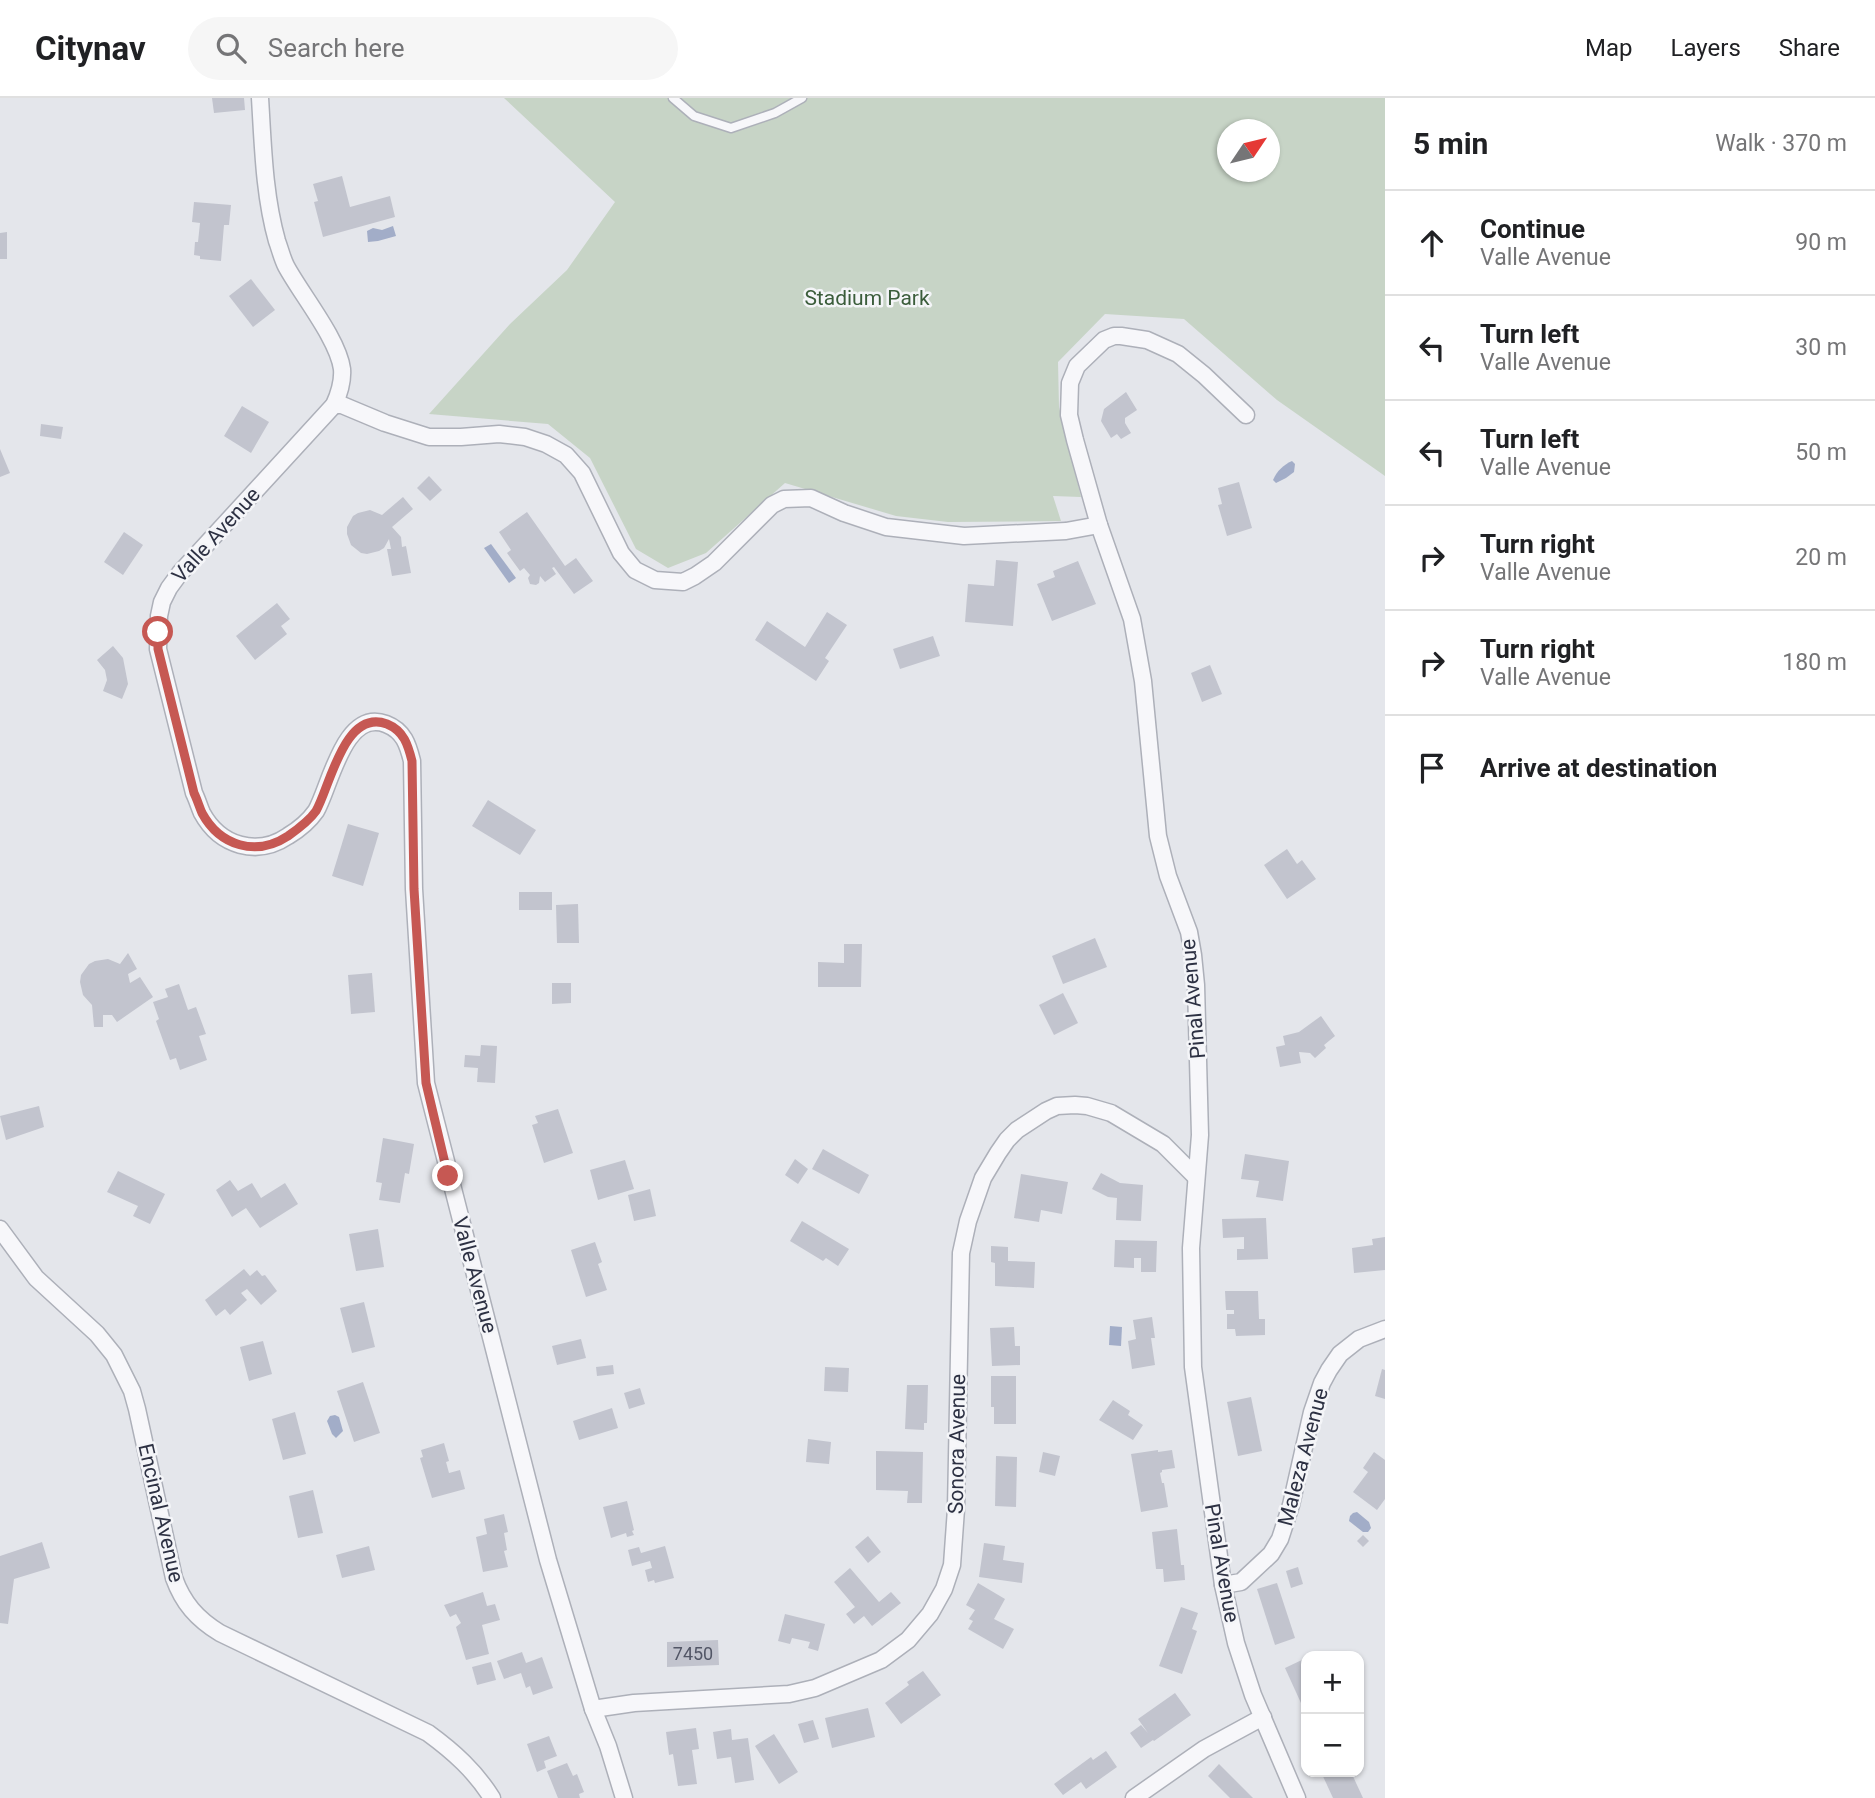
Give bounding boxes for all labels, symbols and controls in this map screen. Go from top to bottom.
search box [188,17,678,80]
text: Citynav [35,29,146,68]
icon: search [212,29,250,67]
text: Search here [268,33,405,63]
text: Map [1585,34,1633,62]
text: Layers [1671,34,1741,62]
text: Share [1779,34,1840,62]
north arrow [1217,119,1280,182]
text: 5 min [1413,126,1488,161]
text: Walk · 370 m [1715,130,1847,157]
text: Continue [1480,214,1585,244]
icon: ahead [1413,224,1451,262]
text: 90 m [1795,229,1847,256]
text: Valle Avenue [1480,244,1611,271]
park label: Stadium Park [804,286,930,310]
text: Turn left [1480,319,1579,349]
icon: left [1413,329,1451,367]
text: 30 m [1795,334,1847,361]
text: Valle Avenue [1480,349,1611,376]
text: Turn left [1480,424,1579,454]
icon: left [1413,434,1451,472]
text: 50 m [1795,439,1847,466]
text: Valle Avenue [1480,454,1611,481]
street label: Valle Avenue [167,483,265,587]
text: Turn right [1480,529,1595,559]
icon: right [1413,539,1451,577]
text: 20 m [1795,544,1847,571]
text: Valle Avenue [1480,559,1611,586]
route start [142,616,173,647]
text: Turn right [1480,634,1595,664]
icon: right [1413,644,1451,682]
text: 180 m [1782,649,1847,676]
text: Valle Avenue [1480,664,1611,691]
icon: arrive [1413,749,1451,787]
text: Arrive at destination [1480,753,1717,783]
street label: Pinal Avenue [1176,938,1210,1060]
route end [432,1160,463,1191]
street label: Valle Avenue [448,1214,502,1336]
street label: Sonora Avenue [944,1374,970,1514]
street label: Maleza Avenue [1273,1385,1333,1529]
street label: Encinal Avenue [133,1441,189,1585]
street label: Pinal Avenue [1200,1502,1244,1624]
house number: 7450 [673,1643,713,1664]
map controls [1301,1651,1364,1777]
button: + [1301,1651,1364,1714]
button: − [1301,1714,1364,1777]

